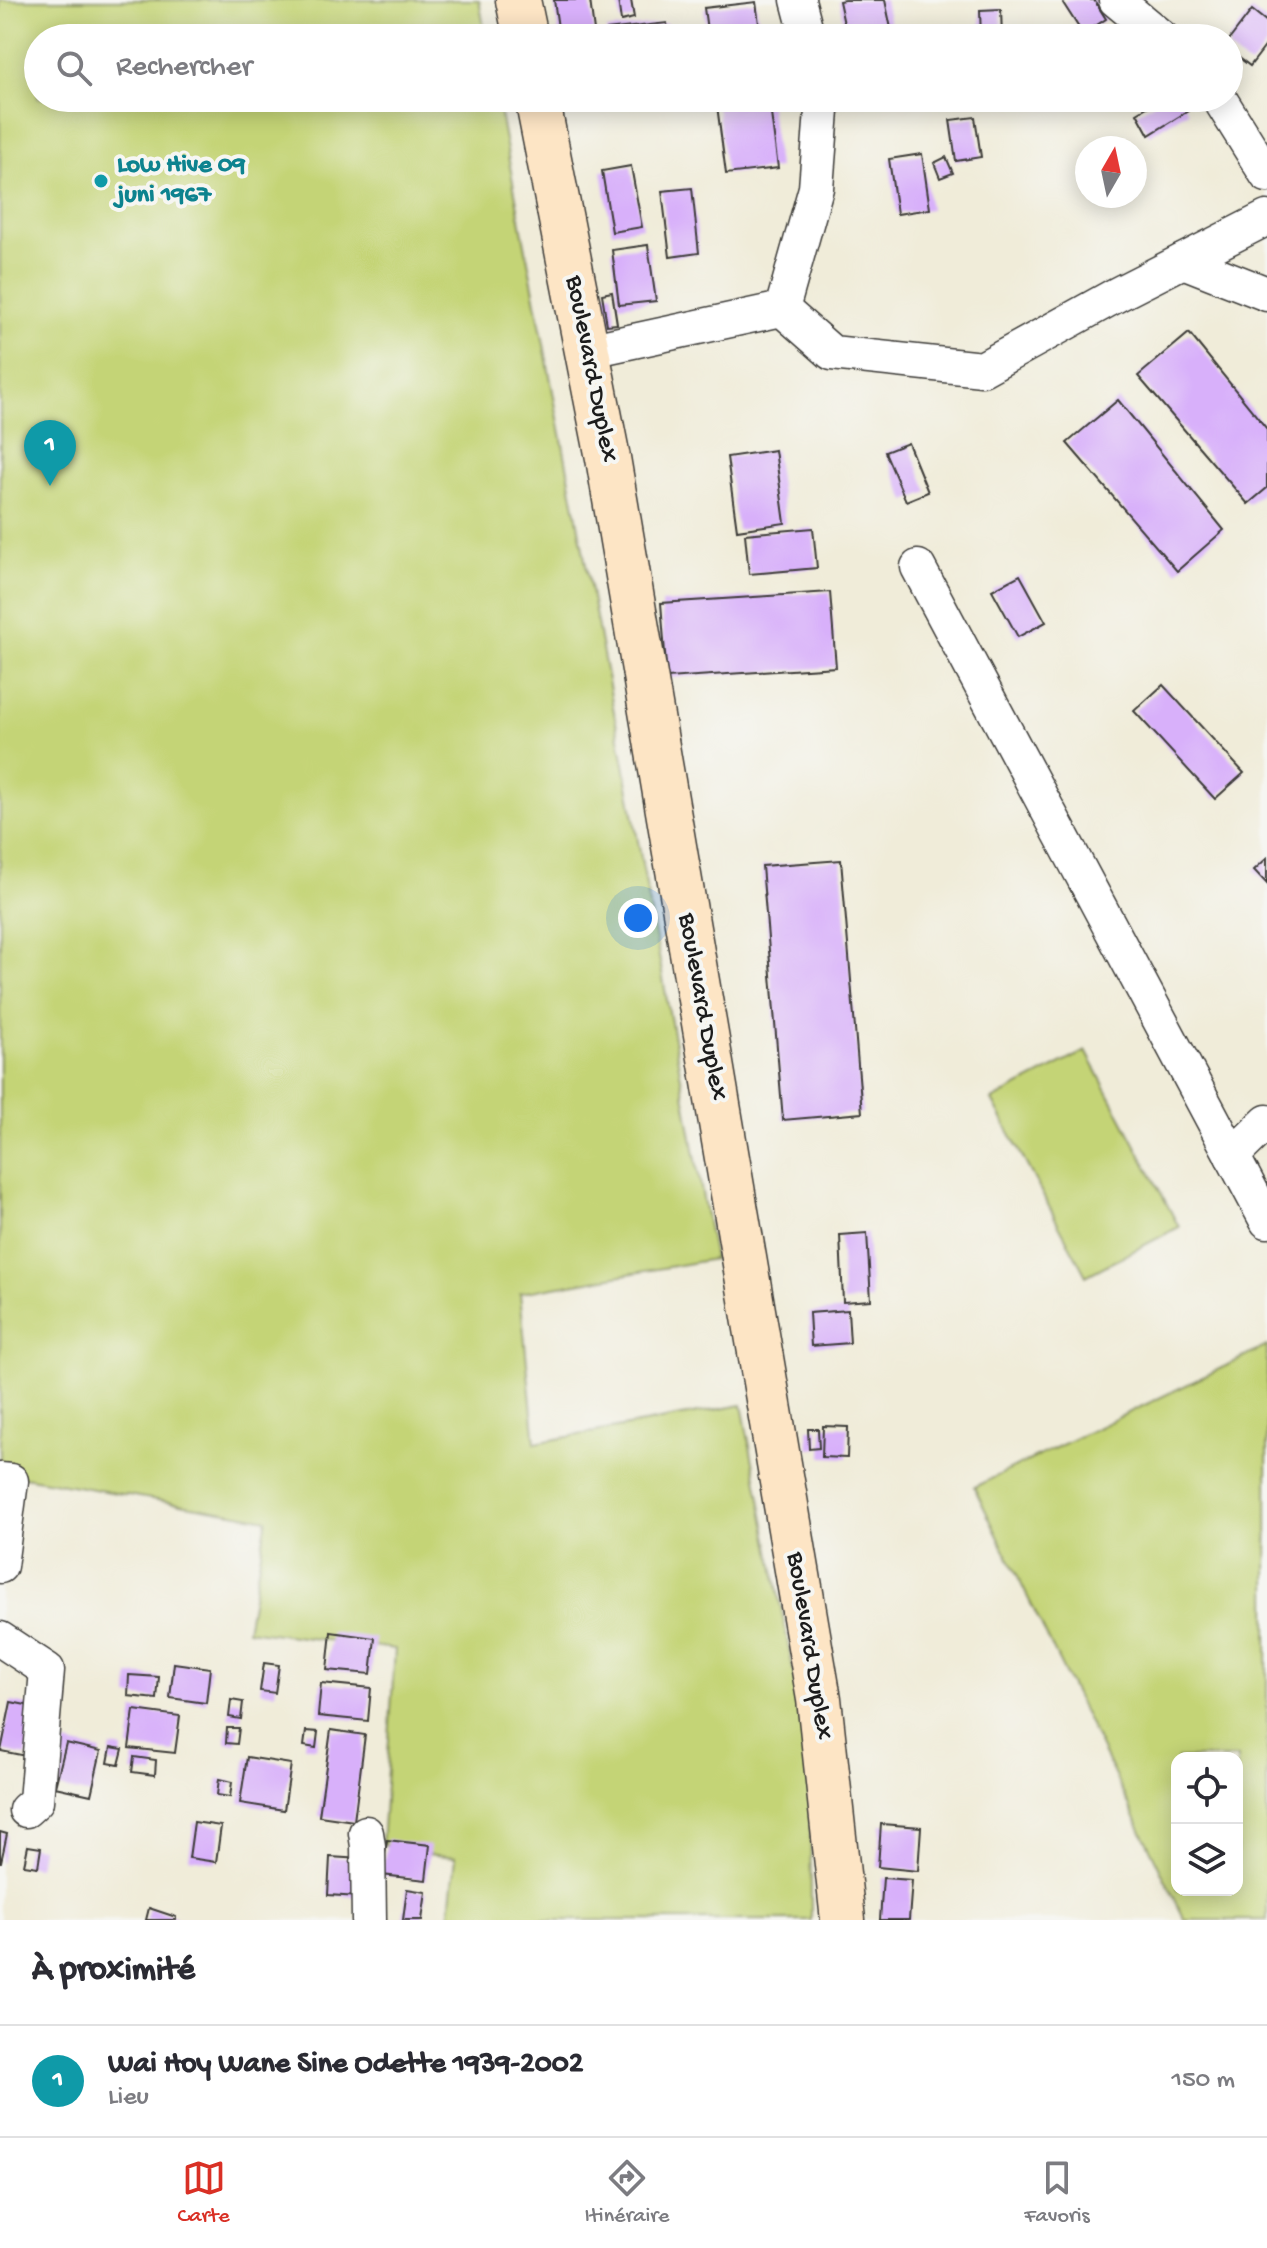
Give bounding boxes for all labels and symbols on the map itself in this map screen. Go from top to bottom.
north arrow [1075,136,1147,208]
place label: Low Hive 09 juni 1967 [112,151,246,212]
marker: Low Hive 09 juni 1967 [92,172,110,190]
street label: Boulevard Duplex [557,272,623,465]
pin: 1 [24,420,76,486]
your location [618,898,658,938]
street label: Boulevard Duplex [669,910,733,1103]
street label: Boulevard Duplex [778,1549,838,1742]

